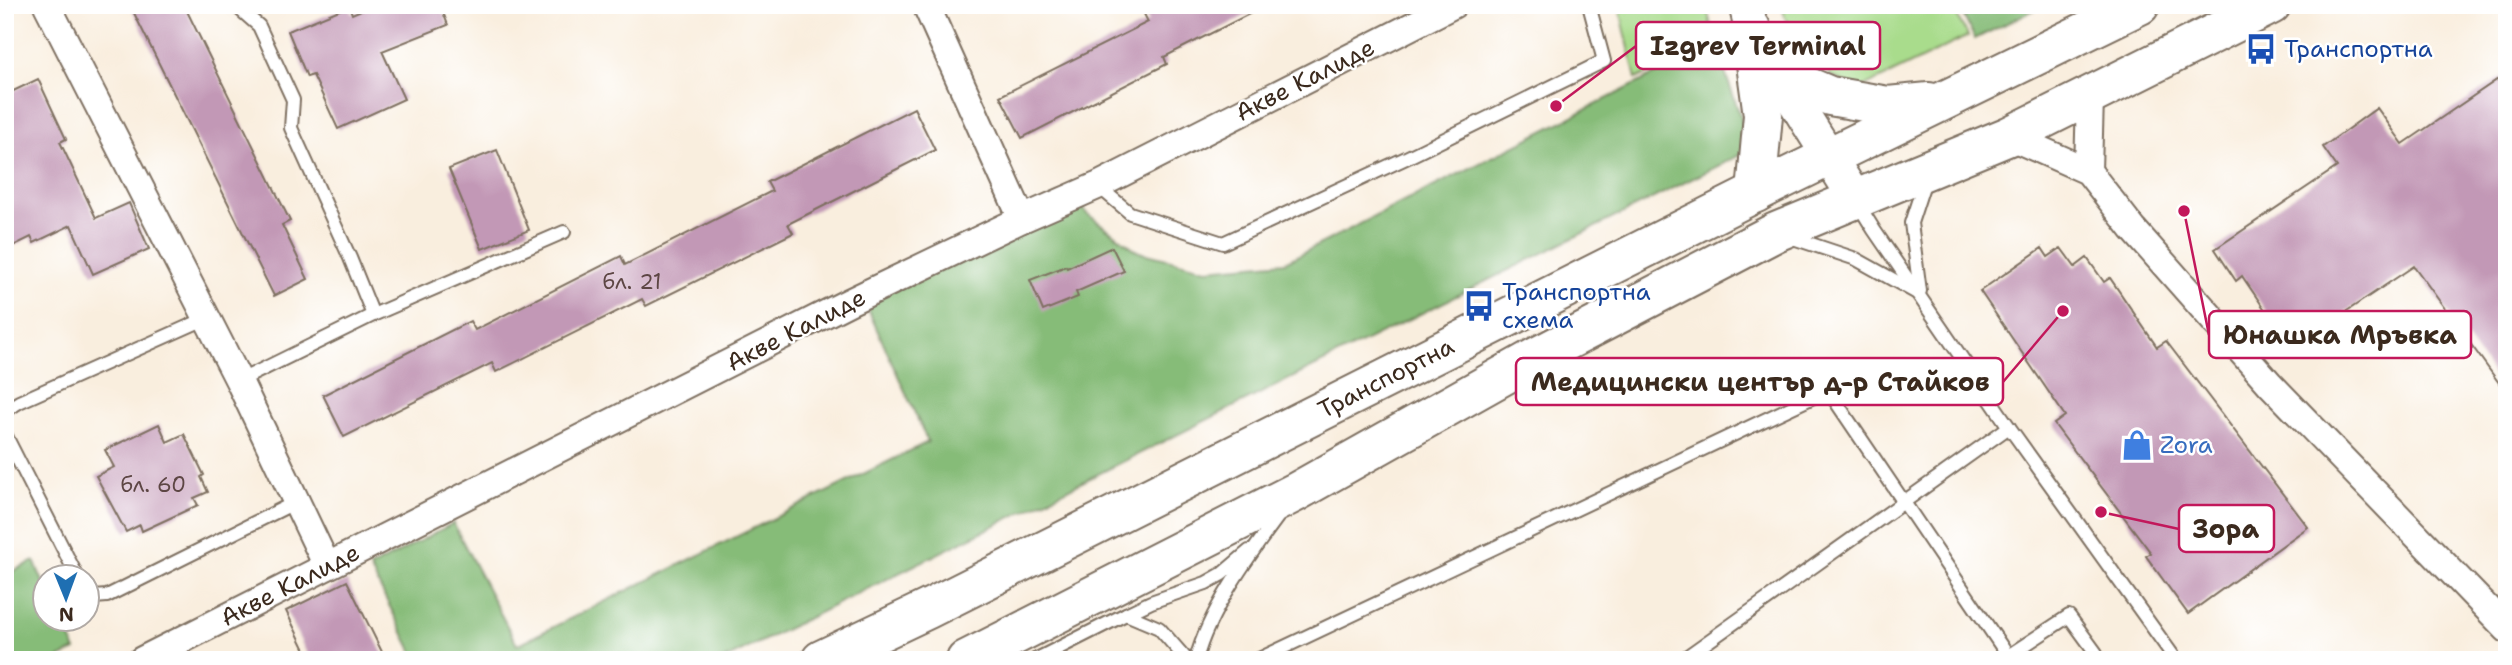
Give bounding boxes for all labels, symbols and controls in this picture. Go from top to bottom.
callout: Izgrev Terminal [1636,22,1880,69]
text: Izgrev Terminal [1650,28,1866,63]
street label: Акве Калиде [1230,31,1380,129]
bus stop icon: Транспортна [2244,32,2278,66]
place label: Транспортна [2284,33,2433,65]
house number: бл. 21 [602,268,662,296]
place label: Транспортна схема [1502,276,1651,336]
street label: Акве Калиде [721,281,871,379]
bus stop icon: Транспортна схема [1462,289,1496,323]
callout: Юнашка Мръвка [2209,311,2471,358]
text: Юнашка Мръвка [2223,317,2457,352]
street label: Транспортна [1313,330,1460,426]
callout: Медицински център д-р Стайков [1516,358,2003,405]
text: Медицински център д-р Стайков [1531,364,1989,399]
shop icon: Zora [2120,428,2154,462]
place label: Zora [2160,429,2213,461]
house number: бл. 60 [120,471,186,499]
callout: Зора [2179,505,2274,552]
text: Зора [2193,511,2260,546]
street label: Акве Калиде [215,536,365,634]
north arrow [32,564,102,634]
text: N [59,602,74,627]

